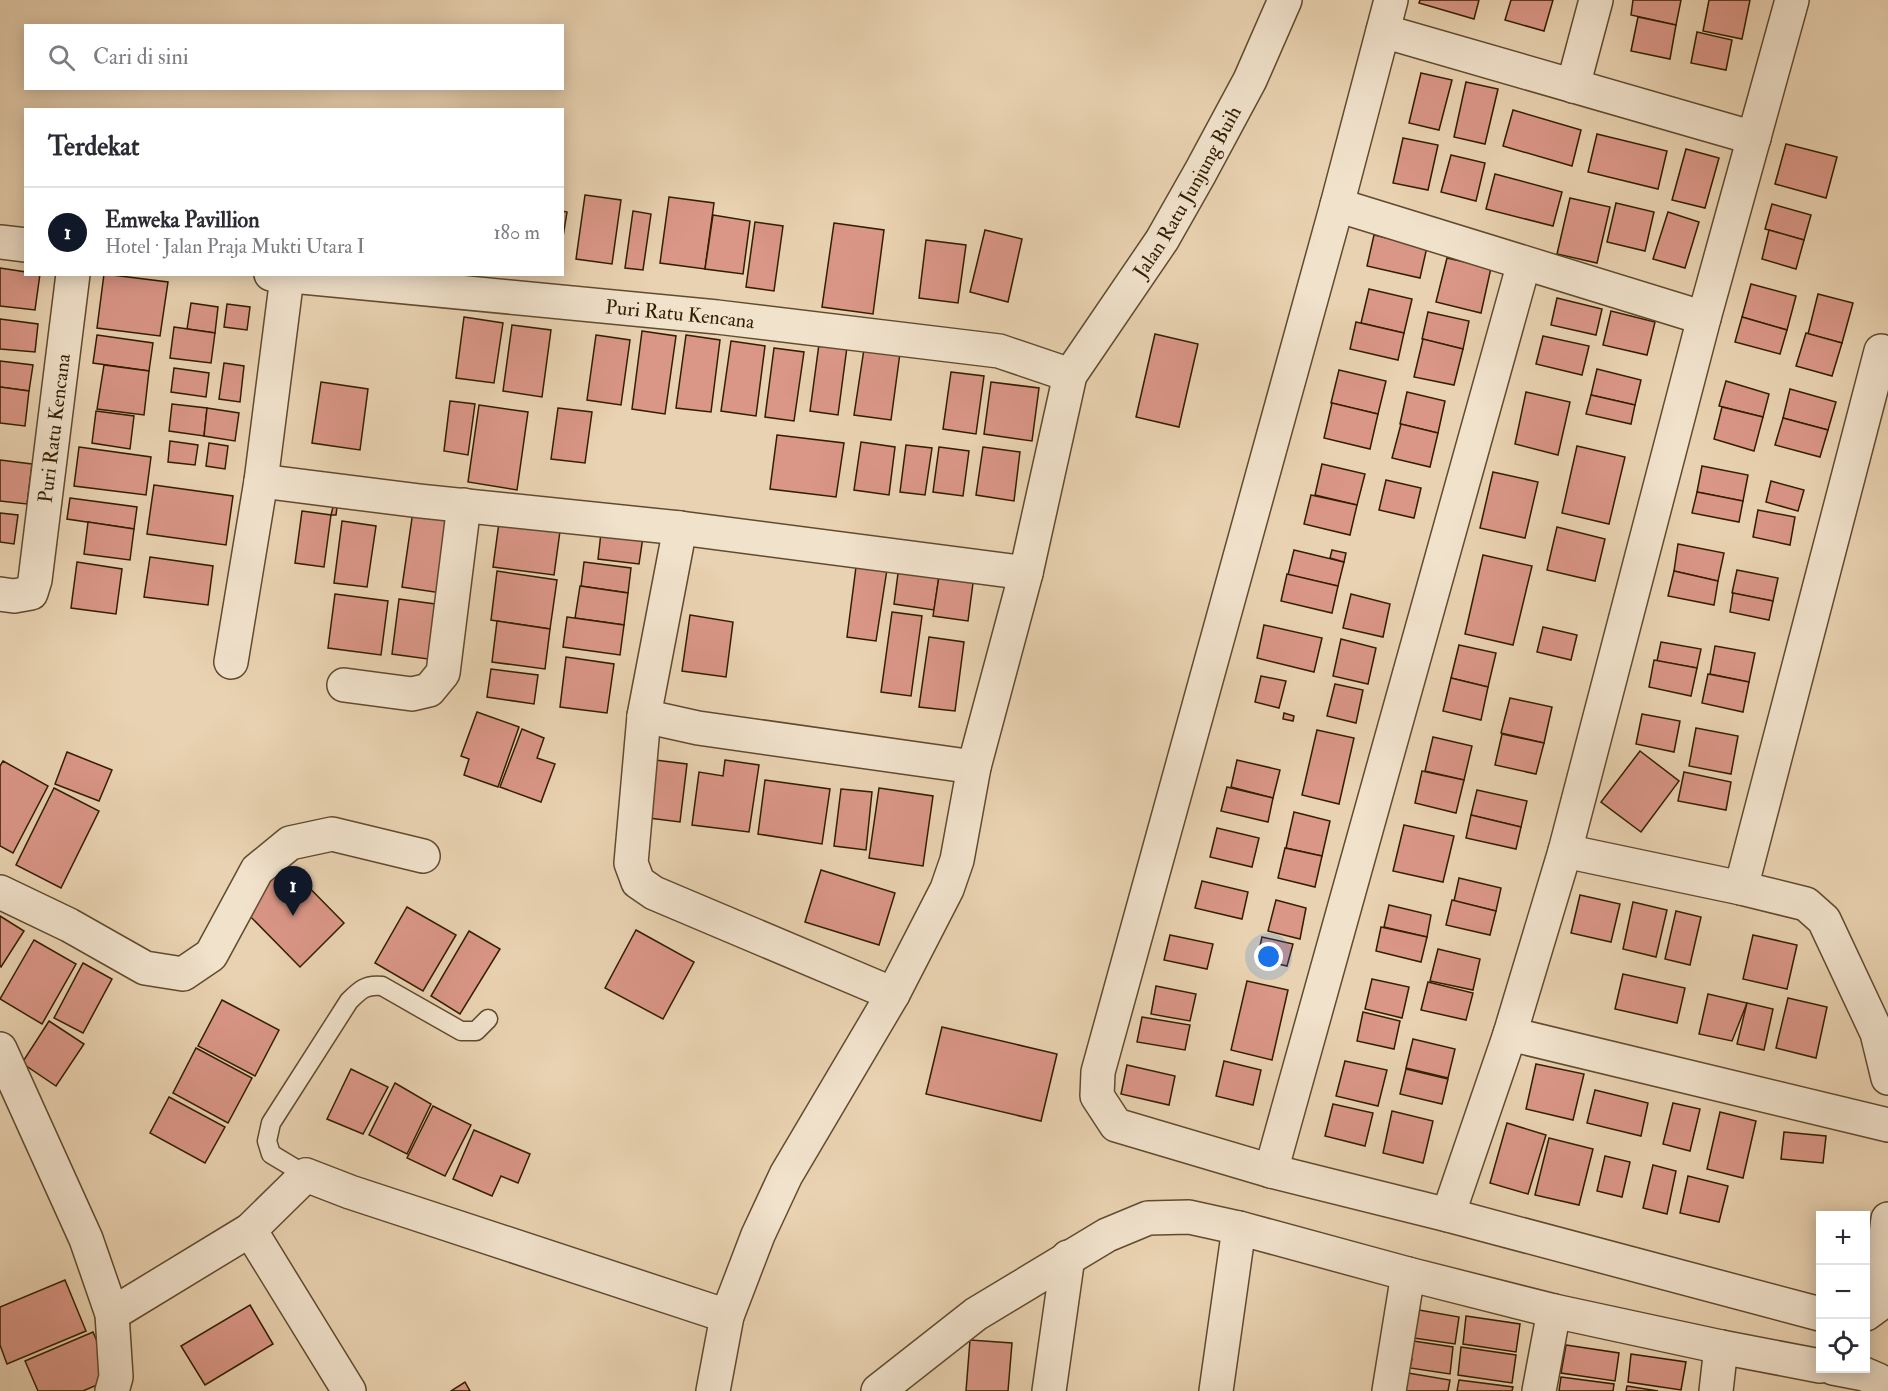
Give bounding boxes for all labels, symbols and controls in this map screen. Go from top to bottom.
search box [24,24,564,90]
icon: search [45,41,78,74]
text: Cari di sini [93,43,189,71]
street label: Jalan Ratu Junjung Buih [1127,101,1247,284]
text: Terdekat [48,131,139,163]
text: Emweka Pavillion [105,206,260,234]
text: 1 [64,220,71,245]
text: 180 m [493,220,540,245]
text: Hotel · Jalan Praja Mukti Utara I [105,234,365,259]
street label: Puri Ratu Kencana [604,294,757,335]
street label: Puri Ratu Kencana [33,352,76,504]
pin: 1 [274,866,312,916]
your location [1254,942,1283,971]
map controls [1816,1211,1870,1373]
button: + [1816,1211,1870,1265]
button: − [1816,1265,1870,1319]
button: locate [1816,1319,1870,1373]

